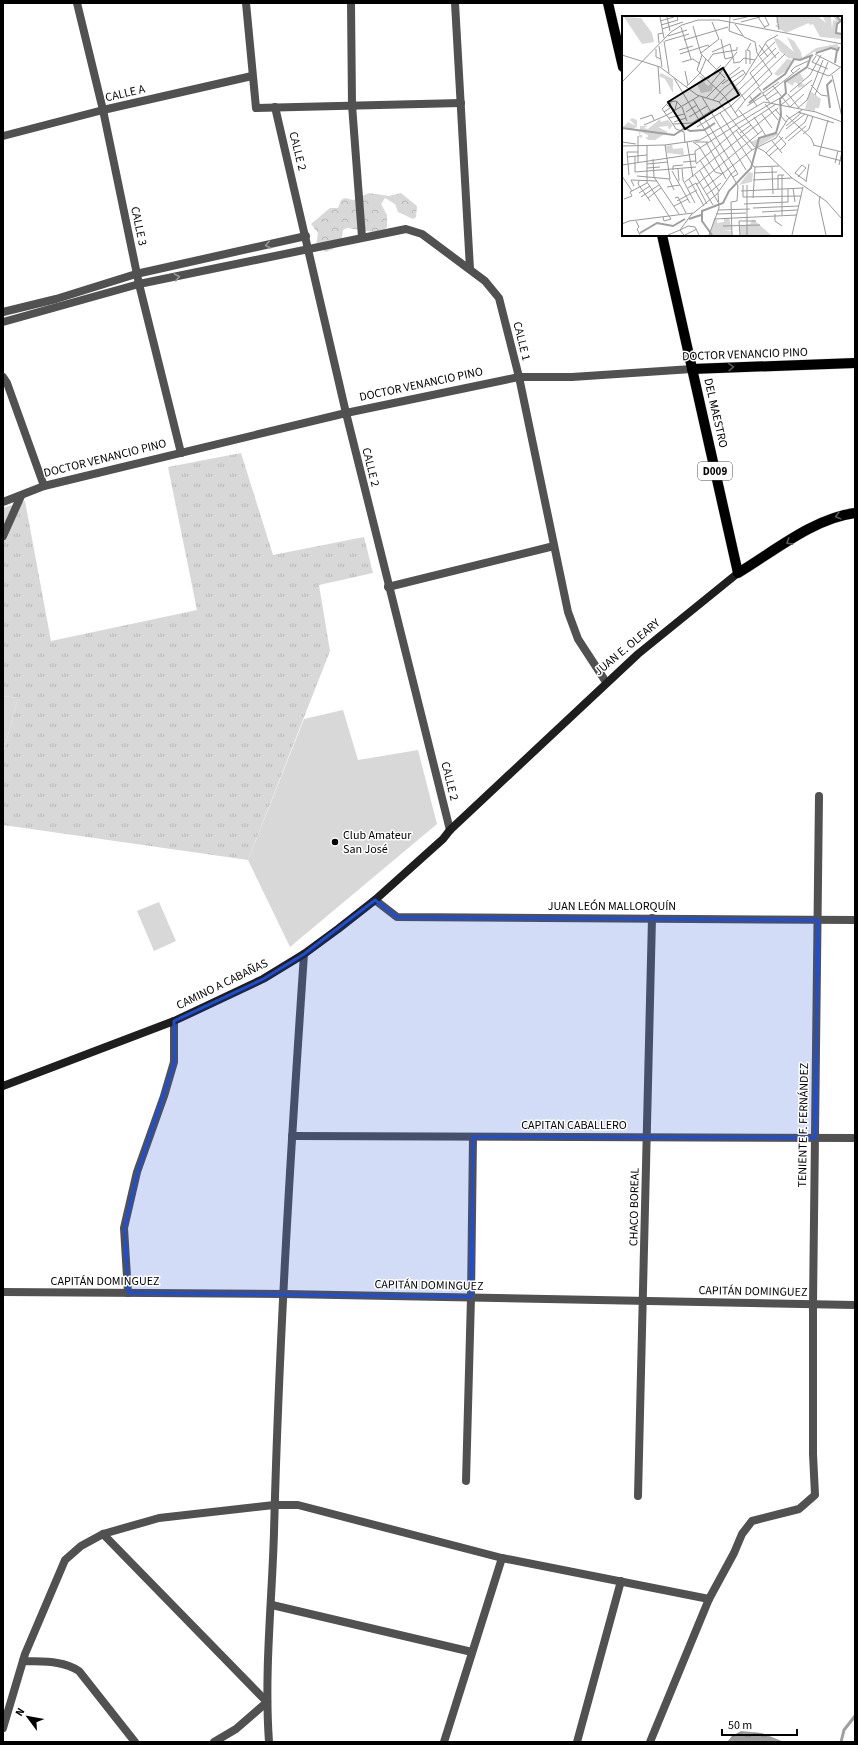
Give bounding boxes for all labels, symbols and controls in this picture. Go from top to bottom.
inset map [622,16,842,236]
street label: CALLE A [104,81,147,106]
street label: CALLE 2 [284,130,311,172]
street label: CALLE 3 [126,205,151,247]
one-way arrow [265,240,272,248]
one-way arrow [174,273,180,281]
street label: CALLE 1 [508,320,535,362]
street label: DOCTOR VENANCIO PINO [682,344,808,365]
street label: DOCTOR VENANCIO PINO [358,363,484,406]
one-way arrow [728,363,734,372]
street label: DEL MAESTRO [699,377,732,450]
street label: DOCTOR VENANCIO PINO [42,435,168,482]
street label: CALLE 2 [357,446,384,488]
road number: D009 [698,462,732,480]
one-way arrow [835,511,842,520]
one-way arrow [786,537,793,544]
street label: JUAN E. OLEARY [591,615,664,680]
street label: CALLE 2 [436,760,463,802]
place label: Club Amateur San José [343,827,412,858]
marker: Club Amateur San José [330,837,340,847]
street label: JUAN LEÓN MALLORQUÍN [548,898,676,915]
street label: CAMINO A CABAÑAS [174,955,271,1014]
street label: TENIENTE F. FERNÁNDEZ [794,1063,813,1187]
street label: CAPITAN CABALLERO [521,1117,627,1134]
street label: CHACO BOREAL [625,1167,644,1246]
street label: CAPITÁN DOMINGUEZ [51,1273,159,1290]
street label: CAPITÁN DOMINGUEZ [374,1276,484,1295]
street label: CAPITÁN DOMINGUEZ [698,1282,808,1301]
north arrow [8,1697,48,1737]
text: N [12,1705,28,1719]
scale bar [722,1711,797,1737]
text: 50 m [728,1717,752,1734]

